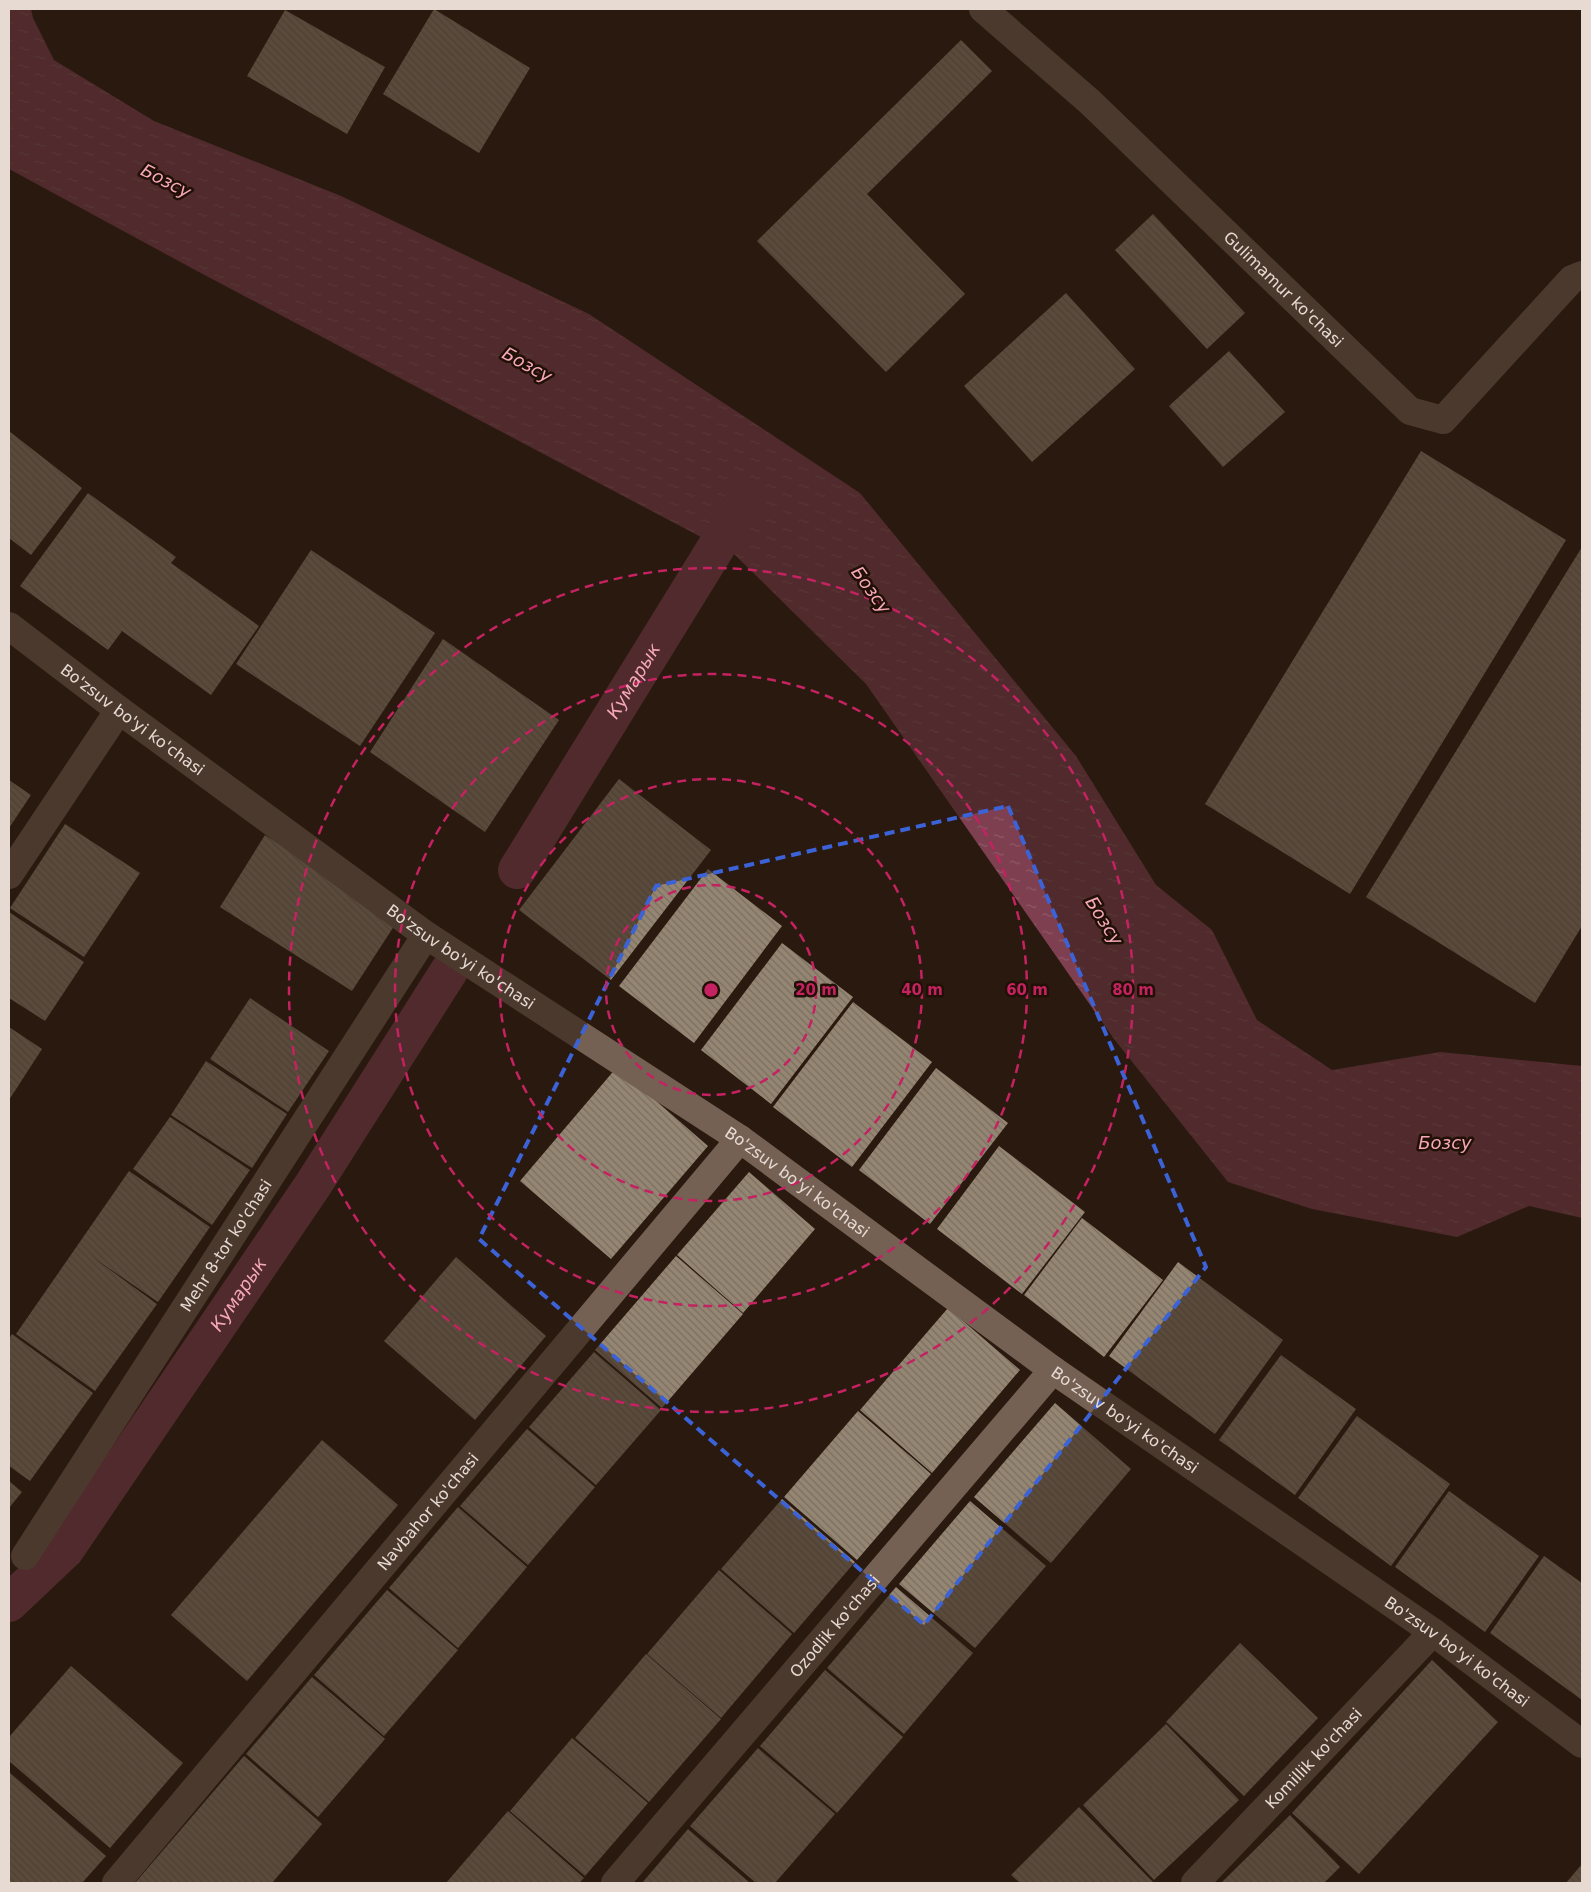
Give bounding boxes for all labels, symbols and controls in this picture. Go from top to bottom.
water label: Бозсу [138,159,195,202]
street label: Gulimamur ko'chasi [1220,227,1347,351]
water label: Бозсу [499,342,556,387]
water label: Бозсу [847,562,896,618]
water label: Кумарык [602,639,664,722]
street label: Bo'zsuv bo'yi ko'chasi [57,660,208,779]
water label: Бозсу [1081,892,1128,949]
street label: Bo'zsuv bo'yi ko'chasi [383,900,538,1013]
centre of rings [702,981,720,999]
text: 20 m [795,981,837,999]
text: 40 m [901,981,943,999]
text: 60 m [1006,981,1048,999]
text: 80 m [1112,981,1154,999]
street label: Bo'zsuv bo'yi ko'chasi [721,1123,873,1241]
water label: Бозсу [1418,1132,1472,1153]
street label: Mehr 8-tor ko'chasi [176,1176,276,1315]
water label: Кумарык [206,1253,271,1335]
street label: Bo'zsuv bo'yi ko'chasi [1048,1363,1202,1477]
street label: Navbahor ko'chasi [373,1449,483,1574]
street label: Ozodlik ko'chasi [786,1571,884,1681]
street label: Bo'zsuv bo'yi ko'chasi [1381,1593,1533,1711]
street label: Komillik ko'chasi [1262,1704,1366,1813]

